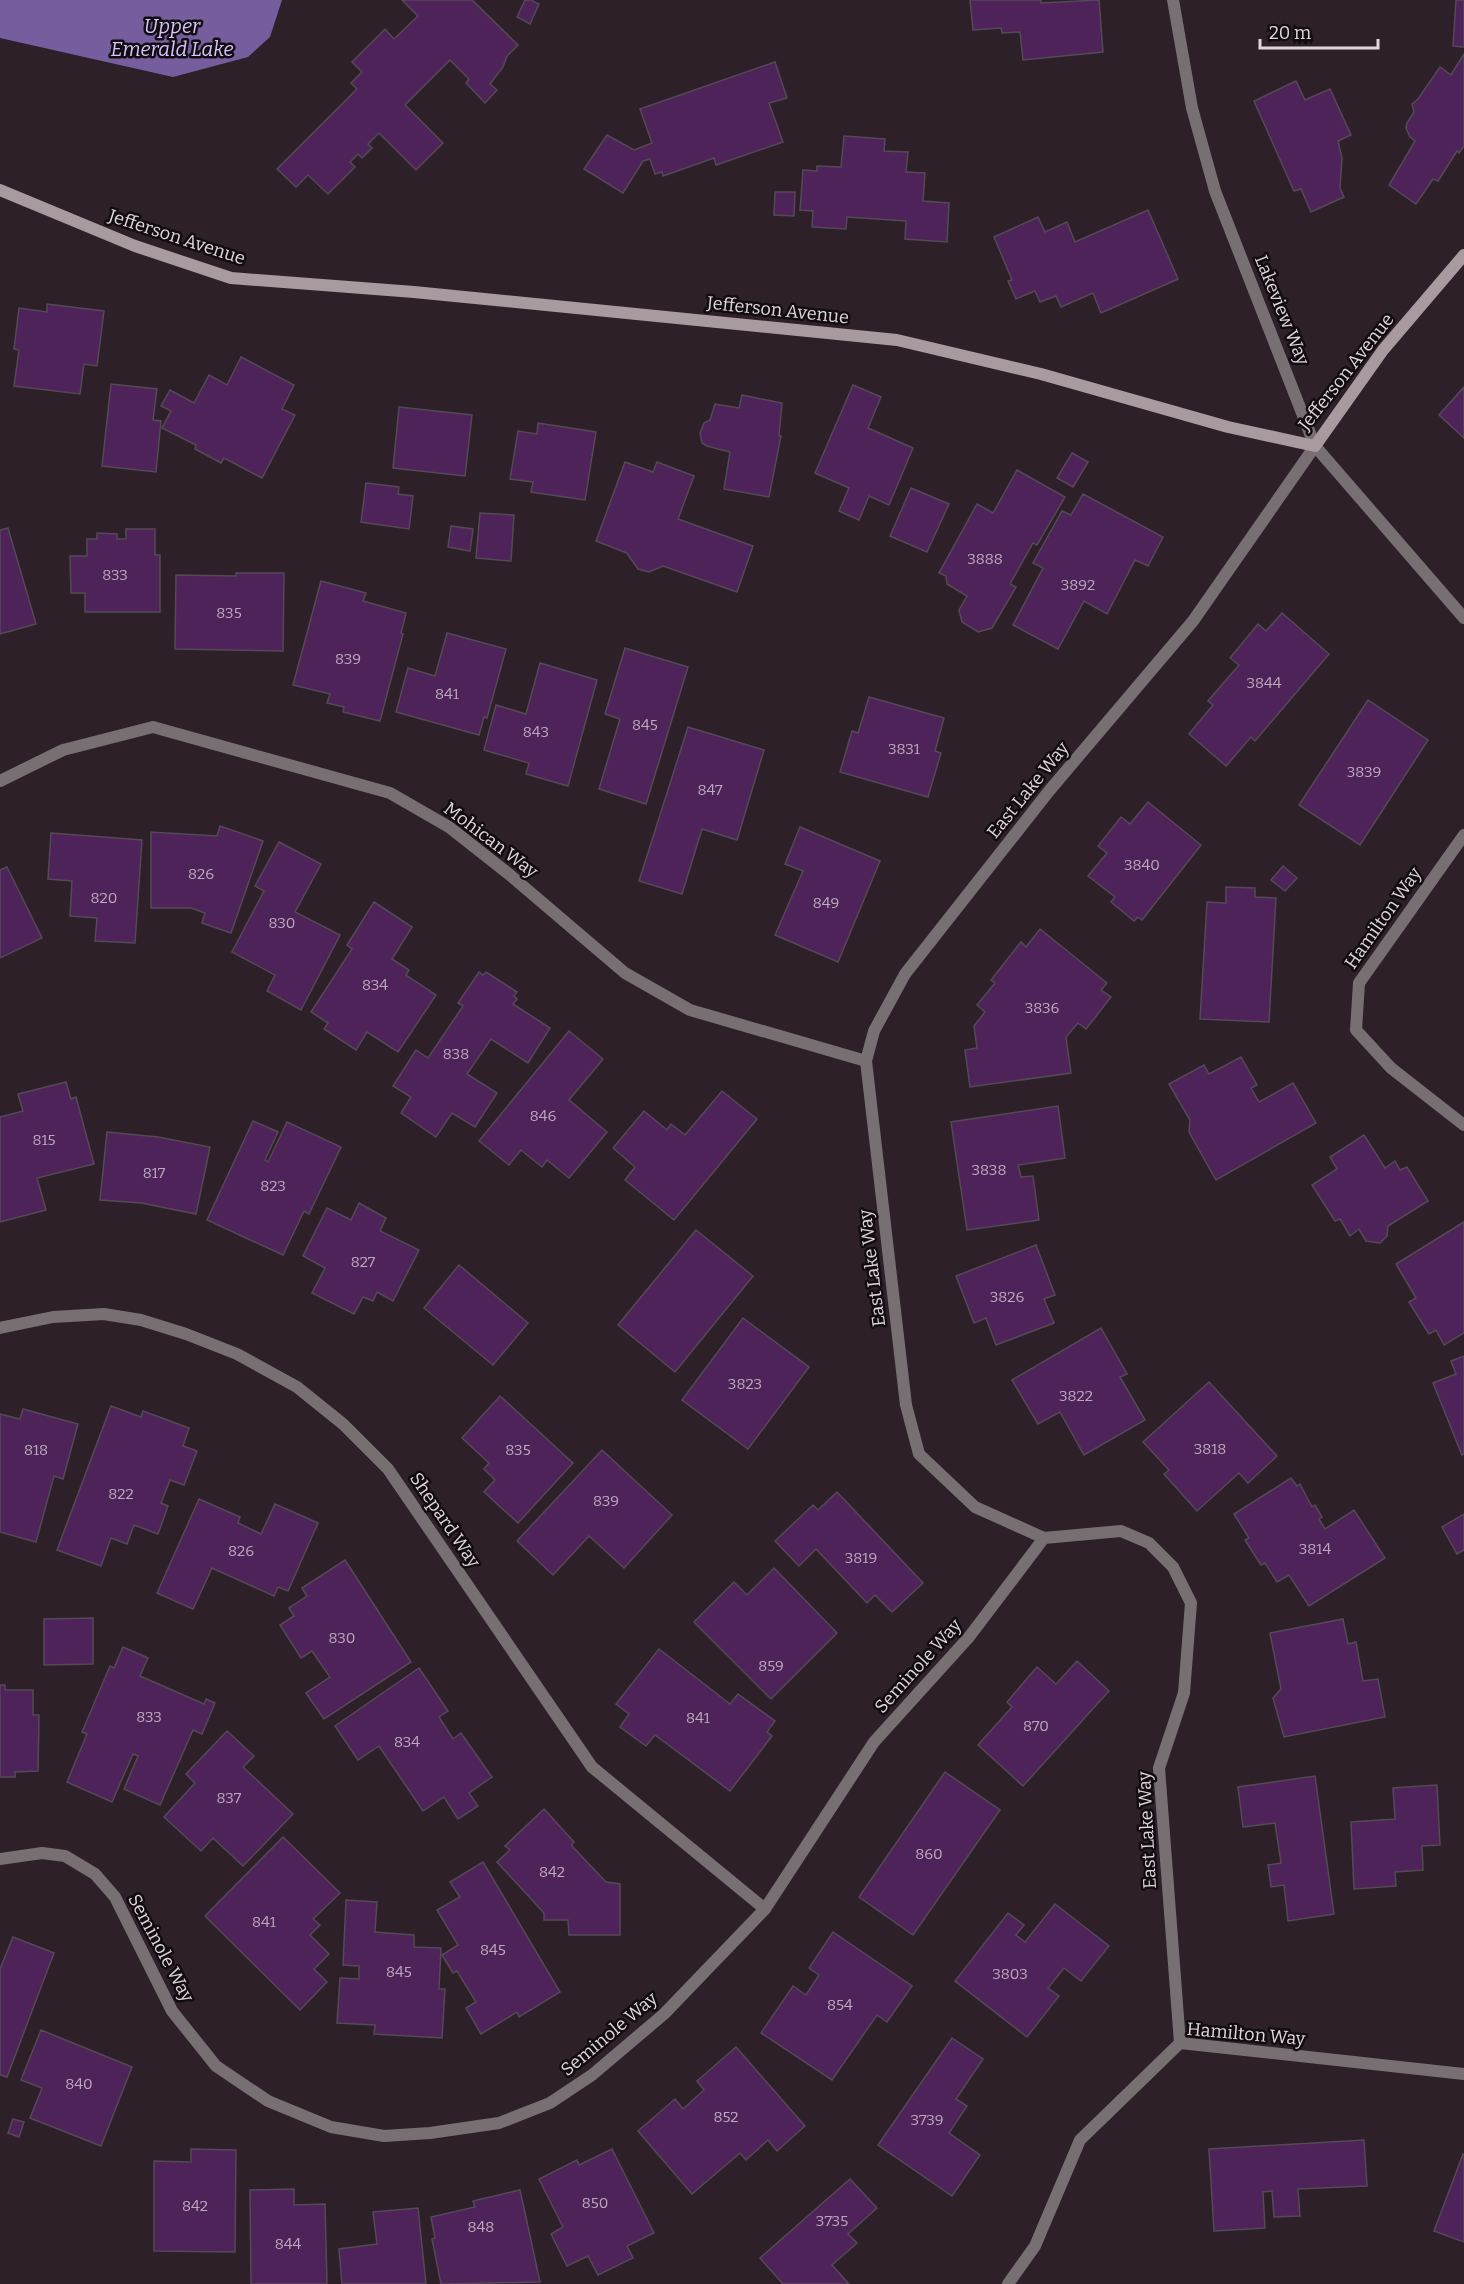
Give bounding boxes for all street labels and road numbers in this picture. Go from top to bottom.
street label: Jefferson Avenue [105,204,248,269]
street label: Lakeview Way [1250,252,1314,369]
street label: Jefferson Avenue [705,292,850,328]
street label: Jefferson Avenue [1293,309,1399,436]
street label: East Lake Way [982,737,1074,843]
street label: Mohican Way [440,797,543,883]
street label: Hamilton Way [1340,863,1426,973]
street label: East Lake Way [854,1208,890,1328]
street label: Shepard Way [405,1468,485,1572]
street label: Seminole Way [870,1614,966,1718]
street label: East Lake Way [1133,1770,1161,1889]
street label: Seminole Way [123,1890,199,2006]
street label: Seminole Way [556,1987,662,2081]
street label: Hamilton Way [1186,2018,1307,2050]

